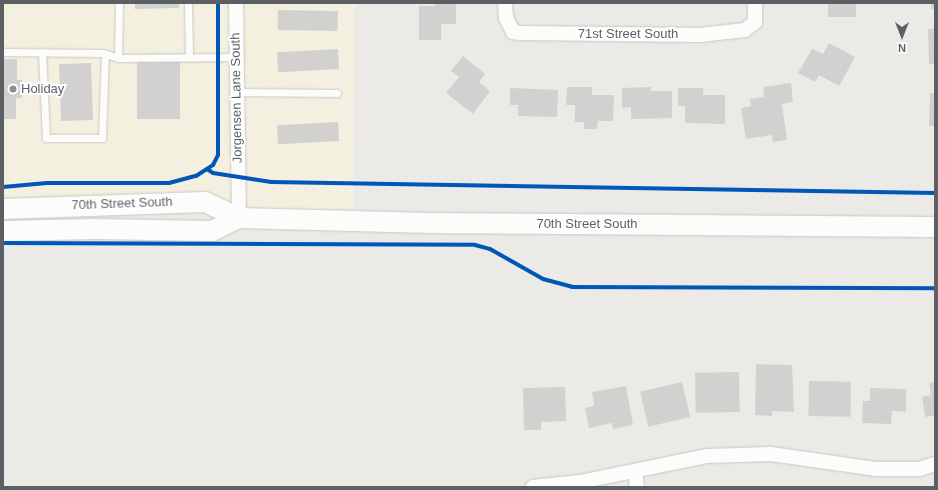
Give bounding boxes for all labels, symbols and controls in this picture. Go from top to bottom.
north arrow [882,16,922,56]
street label: 71st Street South [578,26,678,42]
street label: Jorgensen Lane South [228,32,246,164]
text: N [898,42,906,54]
place label: Holiday [21,81,64,97]
marker: Holiday [8,84,18,94]
street label: 70th Street South [71,194,173,214]
street label: 70th Street South [536,216,638,232]

